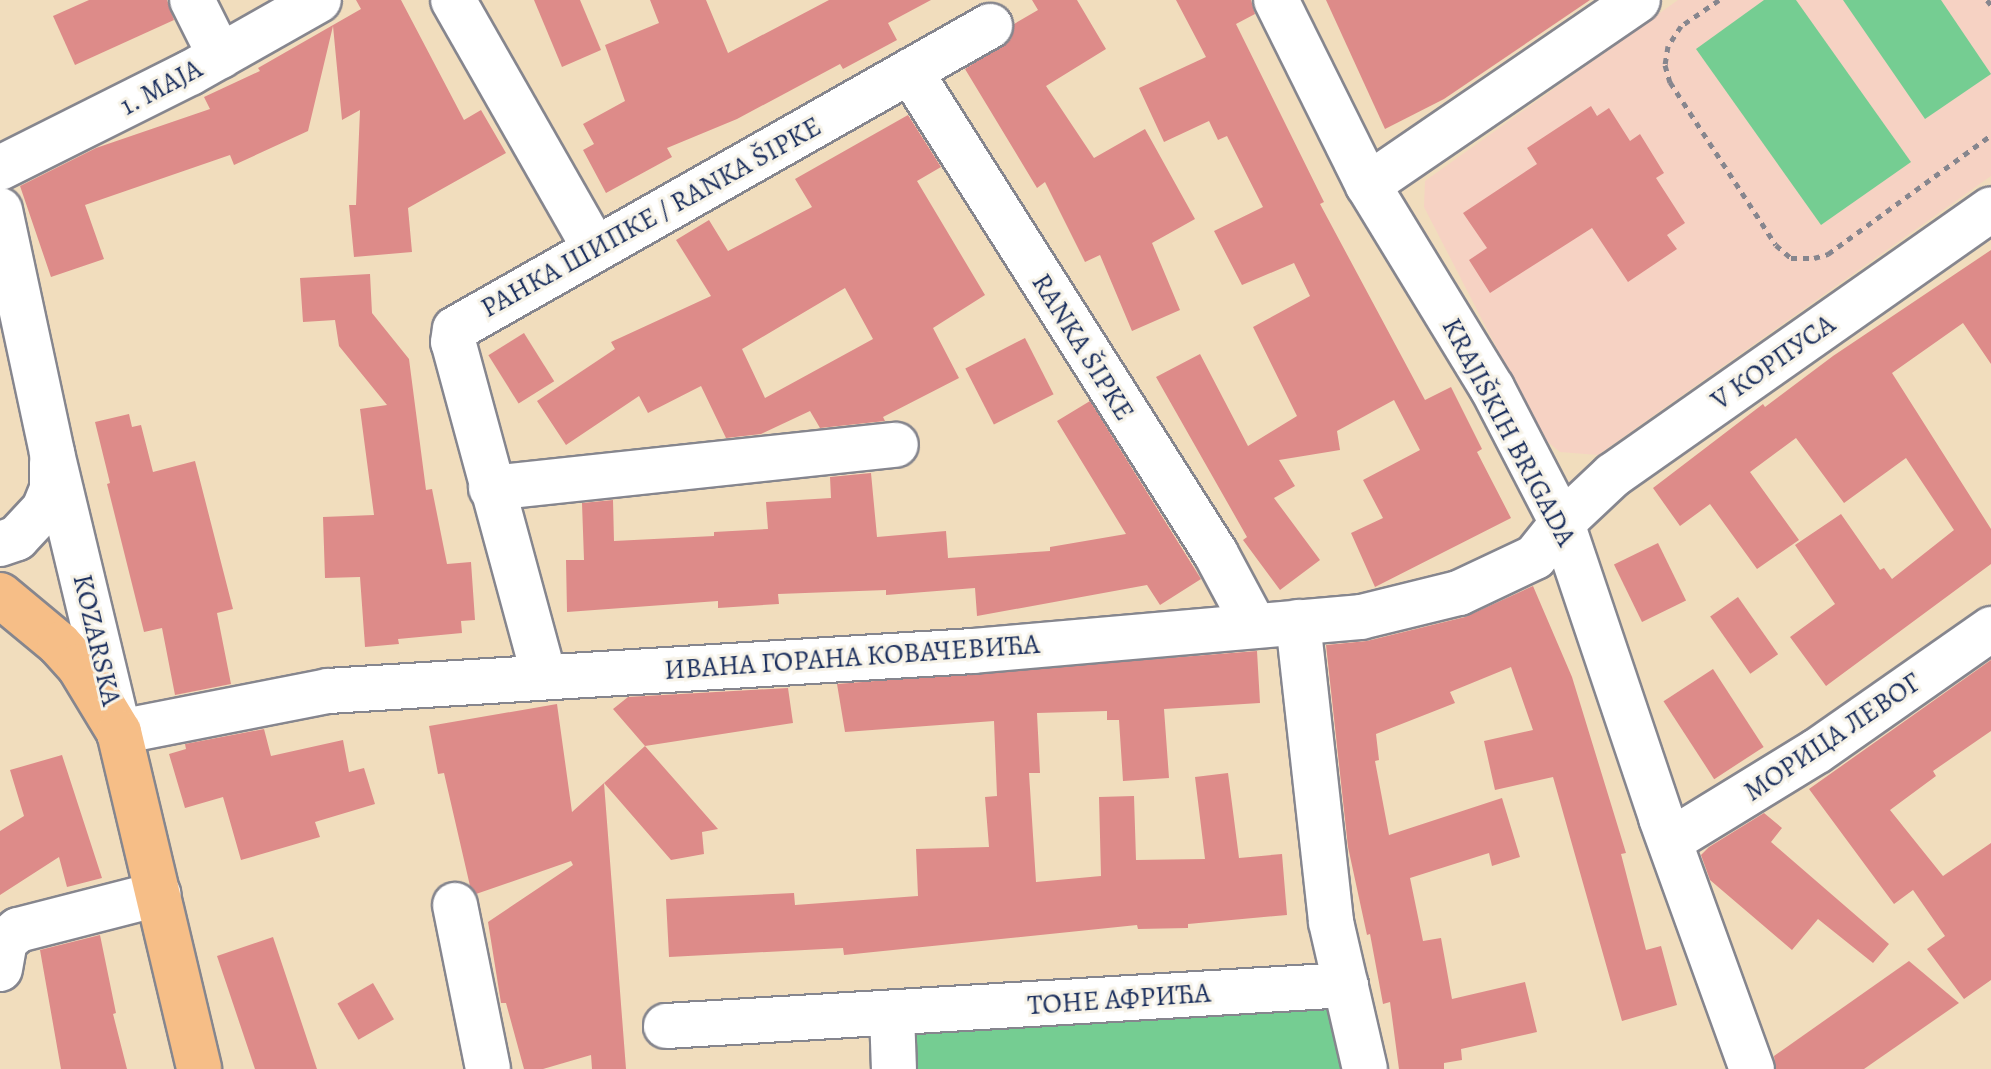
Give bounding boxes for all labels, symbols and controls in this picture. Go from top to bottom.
street label: 1. МАЈА [114,51,208,123]
street label: РАНКА ШИПКЕ / RANKA ŠIPKE [475,109,827,325]
street label: RANKA ŠIPKE [1024,267,1142,427]
street label: V КОРПУСА [1704,307,1842,417]
street label: KRAJIŠKIH BRIGADA [1435,312,1583,552]
street label: KOZARSKA [66,571,128,709]
street label: ИВАНА ГОРАНА КОВАЧЕВИЋА [663,627,1041,687]
street label: МОРИЦА ЛЕВОГ [1737,666,1927,808]
street label: ТОНЕ АФРИЋА [1026,976,1212,1022]

